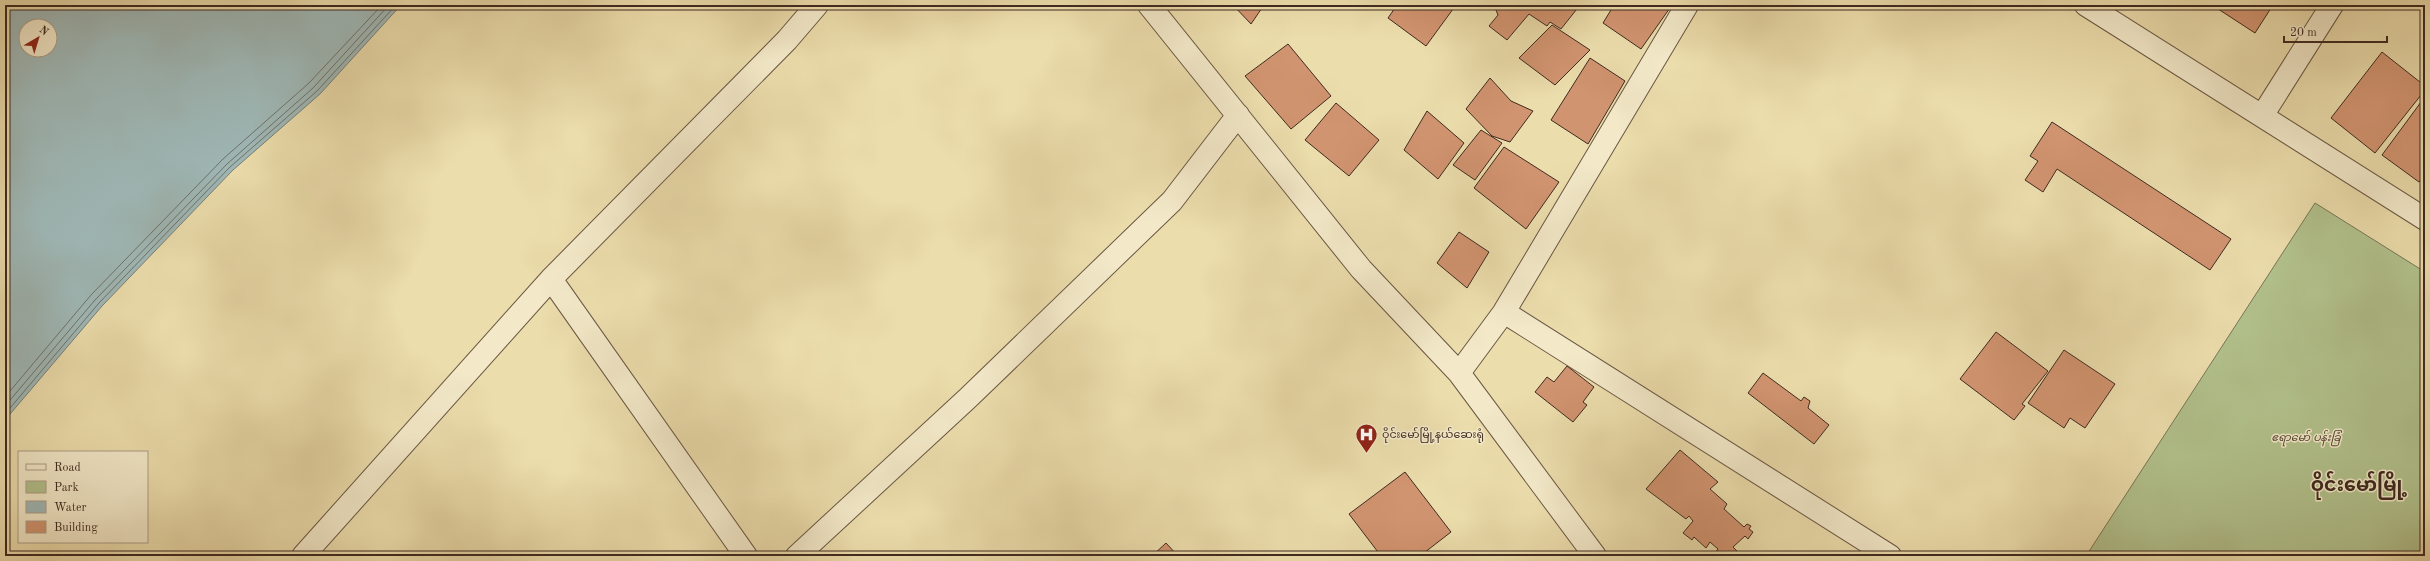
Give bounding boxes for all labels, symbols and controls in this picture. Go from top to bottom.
north arrow [18,18,58,58]
scale bar [2284,18,2387,44]
text: N [37,24,50,39]
text: 20 m [2290,27,2317,39]
hospital icon: ဝိုင်းမော်မြို့နယ်ဆေးရုံ [1353,421,1379,454]
place label: ဝိုင်းမော်မြို့နယ်ဆေးရုံ [1382,427,1484,443]
park label: ဧရာမော် ပန်းခြံ [2271,429,2343,447]
legend [18,451,148,543]
text: Road [54,462,81,474]
district label: ဝိုင်းမော်မြို့ [2311,471,2407,500]
text: Park [54,482,79,494]
text: Water [54,502,87,514]
text: Building [54,522,98,534]

